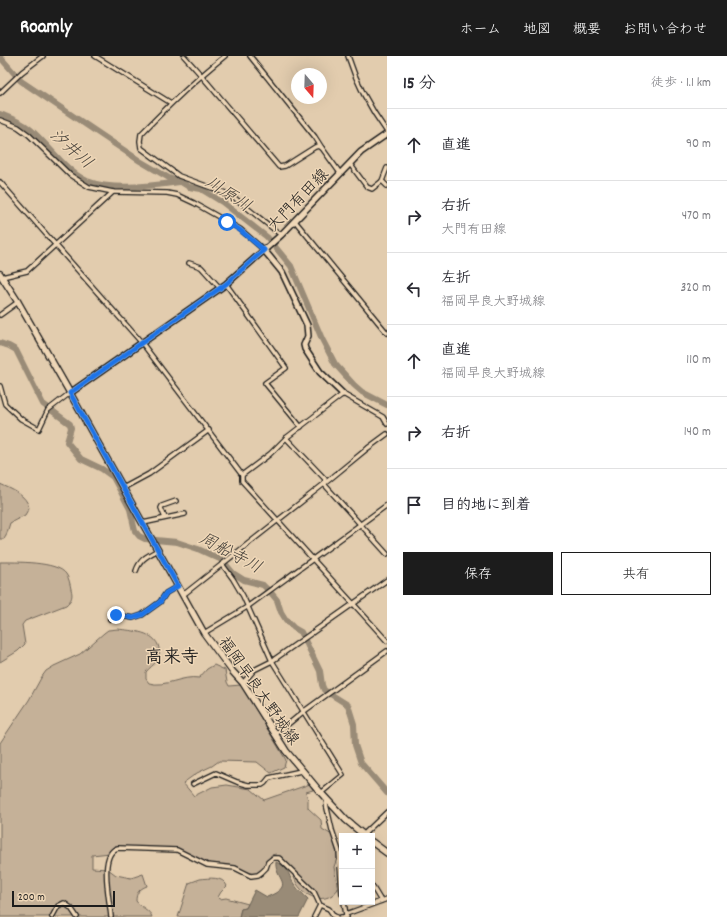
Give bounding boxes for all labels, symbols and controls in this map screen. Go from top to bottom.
text: Roamly [20,15,72,42]
text: ホーム [460,20,501,40]
text: 地図 [523,20,551,40]
text: 概要 [573,20,601,40]
text: お問い合わせ [623,20,707,40]
north arrow [291,68,327,104]
text: 15 分 [403,73,436,97]
text: 徒歩 · 1.1 km [651,74,711,93]
water label: 汐井川 [43,124,97,176]
icon: ahead [403,134,425,156]
text: 直進 [441,135,471,157]
text: 90 m [686,135,711,154]
street label: 大門有田線 [263,164,335,238]
water label: 川原川 [199,172,255,219]
text: 右折 [441,196,471,218]
icon: right [403,206,425,228]
text: 470 m [682,207,711,226]
route start [218,213,236,231]
text: 大門有田線 [441,221,506,240]
text: 左折 [441,268,471,290]
icon: left [403,278,425,300]
text: 320 m [681,279,711,298]
text: 福岡早良大野城線 [441,293,545,312]
text: 直進 [441,340,471,362]
icon: ahead [403,350,425,372]
text: 110 m [686,351,711,370]
text: 福岡早良大野城線 [441,365,545,384]
icon: right [403,422,425,444]
text: 右折 [441,423,471,445]
text: 140 m [684,423,711,442]
icon: arrive [403,494,425,516]
text: 目的地に到着 [441,495,531,517]
water label: 周船寺川 [194,528,265,581]
button: 保存 [403,552,553,595]
button: 共有 [561,552,711,595]
route end [107,606,125,624]
street label: 福岡早良大野城線 [212,632,304,750]
district label: 高来寺 [145,646,199,671]
map controls [339,833,375,905]
button: + [339,833,375,869]
button: − [339,869,375,905]
scale bar [12,889,115,908]
text: 200 m [18,890,45,906]

